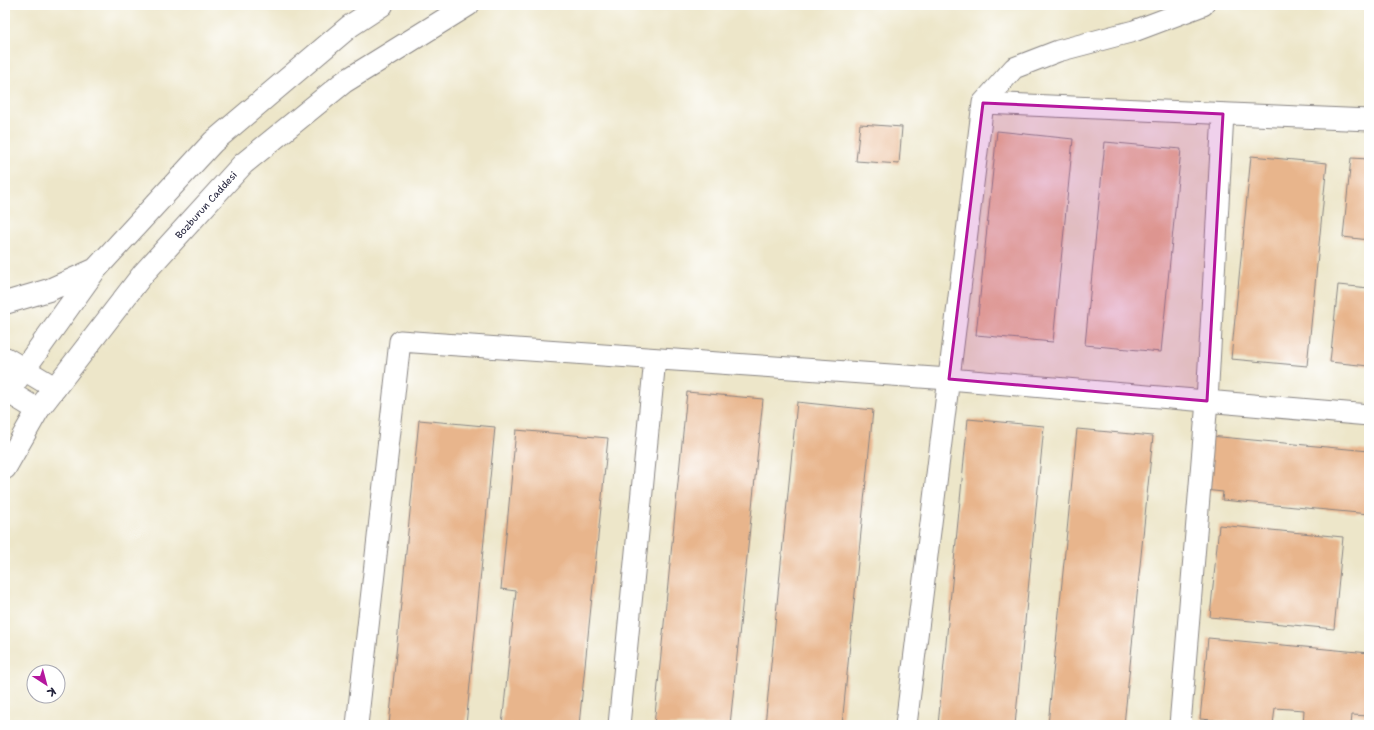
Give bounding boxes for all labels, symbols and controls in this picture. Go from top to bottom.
street label: Bozburun Caddesi [172,168,240,242]
north arrow [26,664,66,704]
text: K [44,683,59,700]

